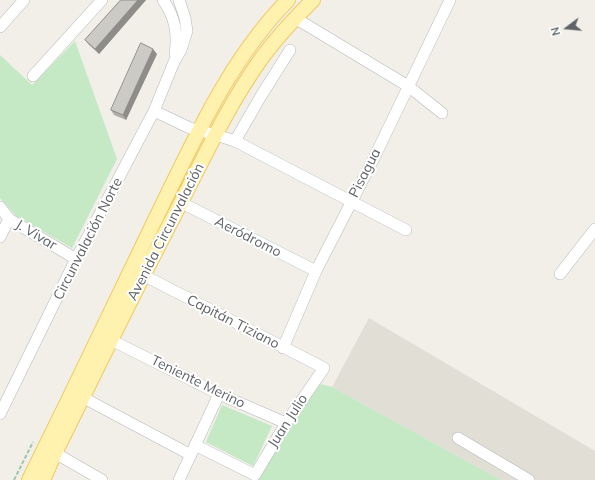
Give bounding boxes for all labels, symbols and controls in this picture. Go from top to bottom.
north arrow [547,8,587,48]
text: N [548,25,563,37]
street label: Pisagua [346,146,384,200]
street label: Avenida Circunvalación [124,161,208,303]
street label: Circunvalación Norte [50,175,126,303]
street label: Aeródromo [212,213,284,261]
street label: J. Vivar [12,216,60,254]
street label: Capitán Tiziano [184,291,282,353]
street label: Teniente Merino [148,352,248,412]
street label: Juan Julio [265,391,311,451]

